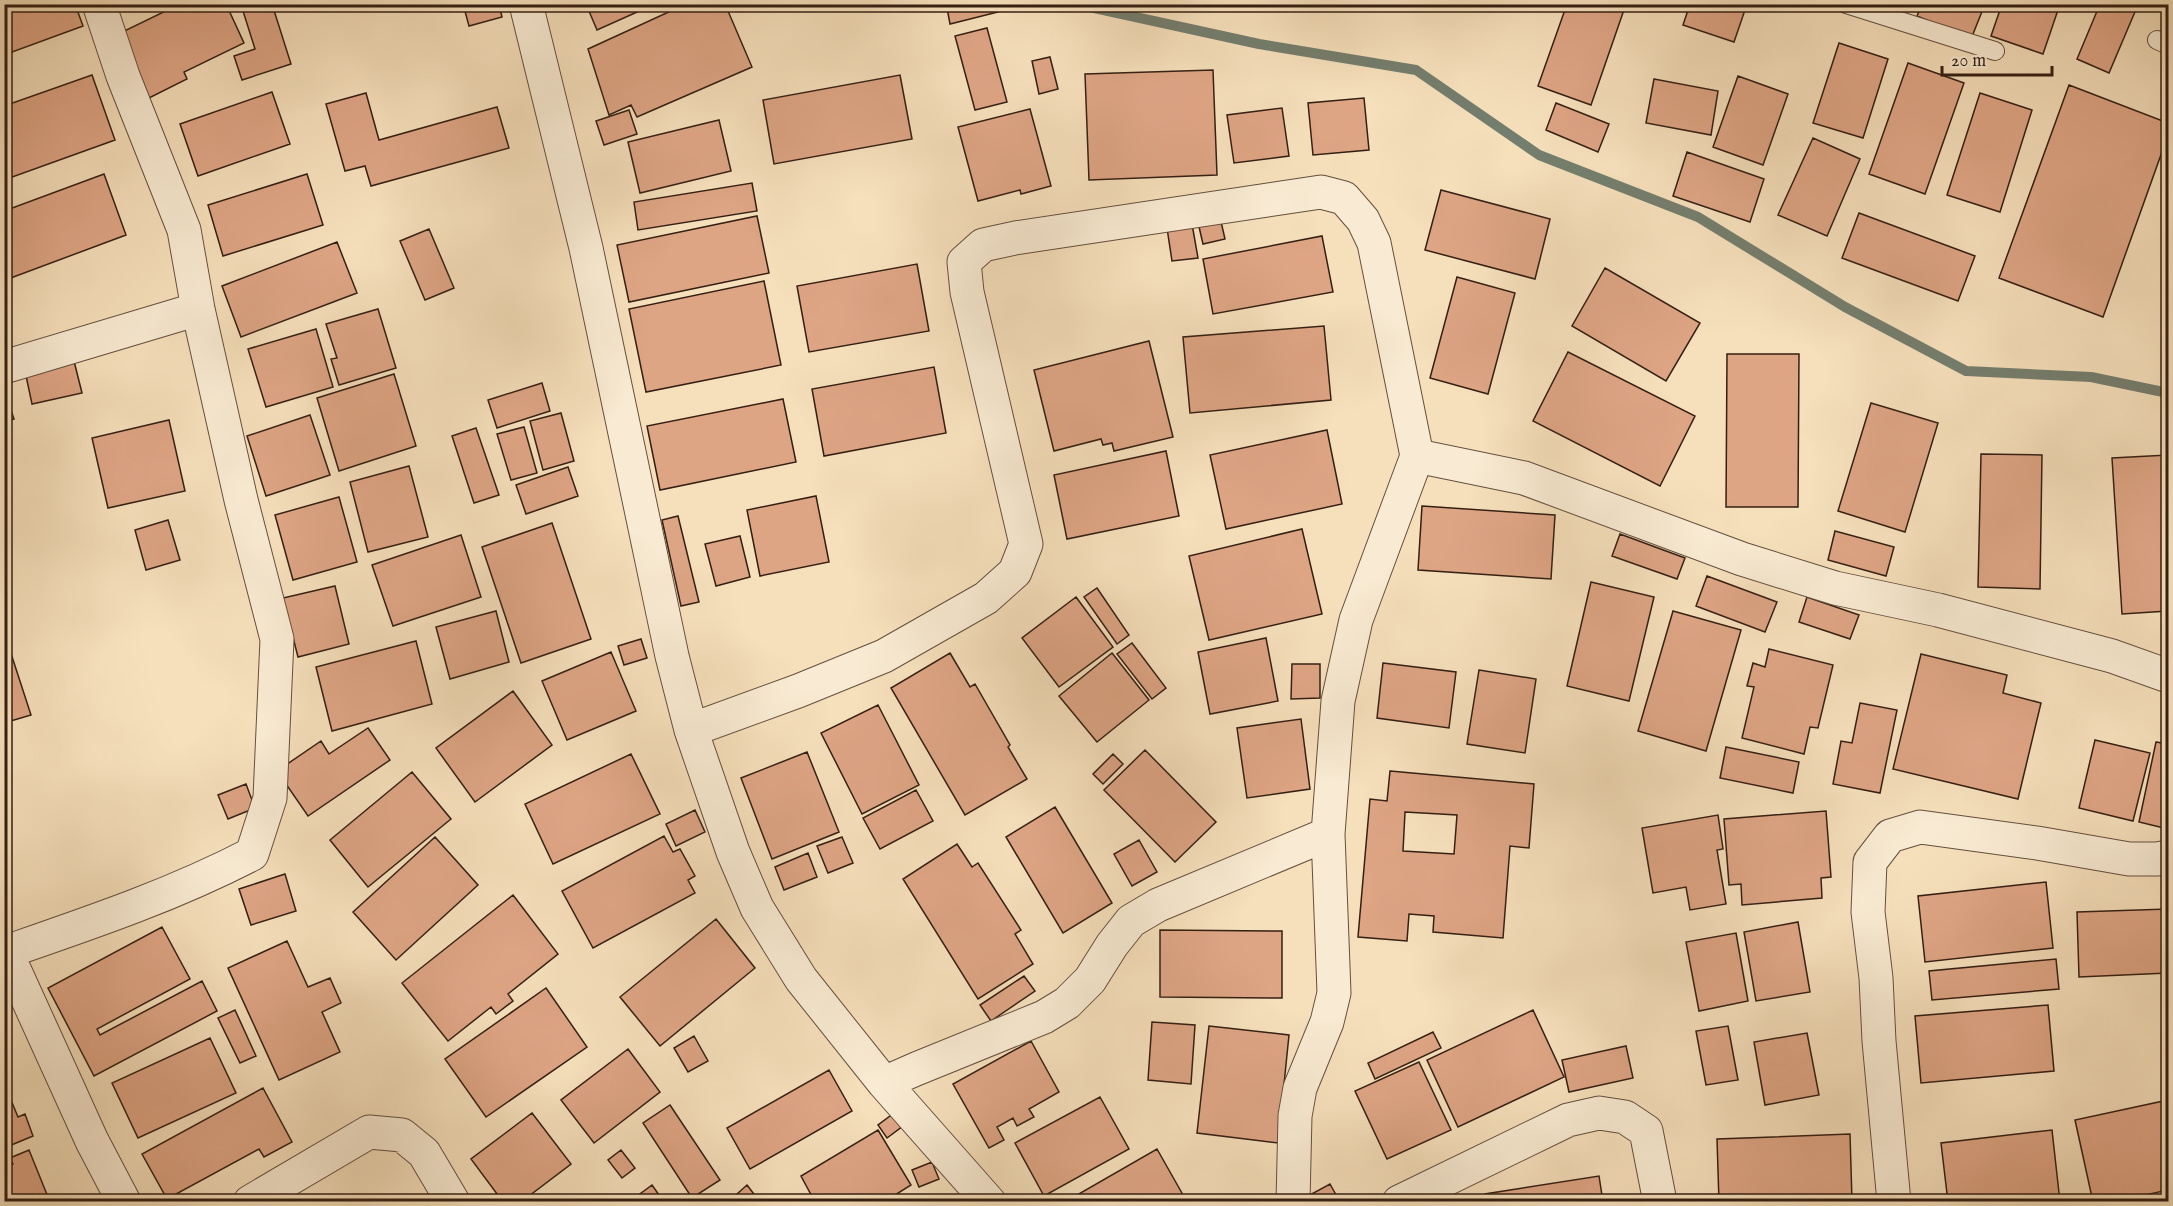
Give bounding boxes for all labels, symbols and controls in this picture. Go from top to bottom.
scale bar [1942,39,2052,77]
text: 20 m [1951,50,1986,73]

